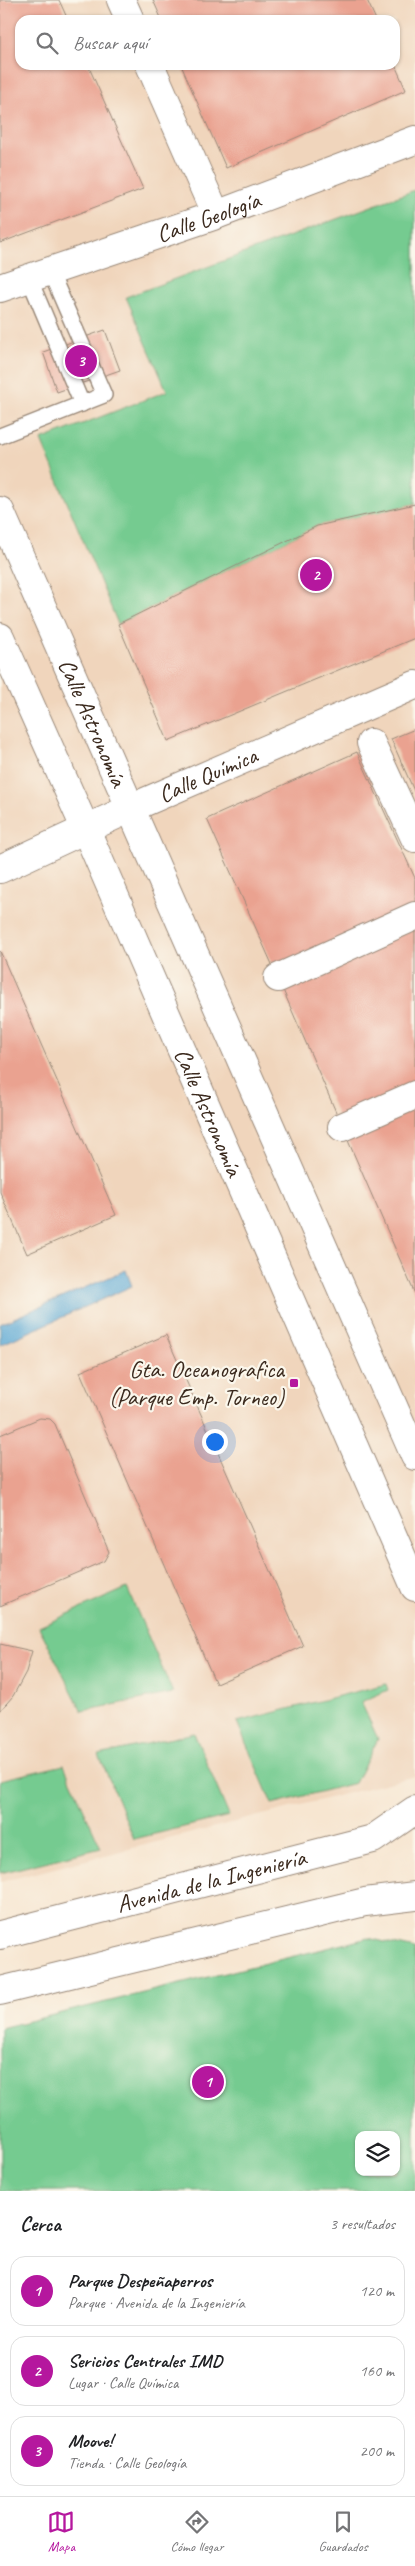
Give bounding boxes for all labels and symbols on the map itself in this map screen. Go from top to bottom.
street label: Calle Geología [153,184,266,249]
pin: 3 [65,342,97,380]
pin: 2 [300,556,332,594]
street label: Calle Astronomía [52,654,135,792]
street label: Calle Química [154,740,263,809]
street label: Calle Astronomía [168,1044,250,1182]
place label: Gta. Oceanografica (Parque Emp. Torneo) [109,1354,285,1412]
marker: Gta. Oceanografica (Parque Emp. Torneo) [288,1377,300,1389]
your location [202,1429,228,1455]
street label: Avenida de la Ingeniería [113,1842,310,1919]
pin: 1 [192,2063,224,2101]

